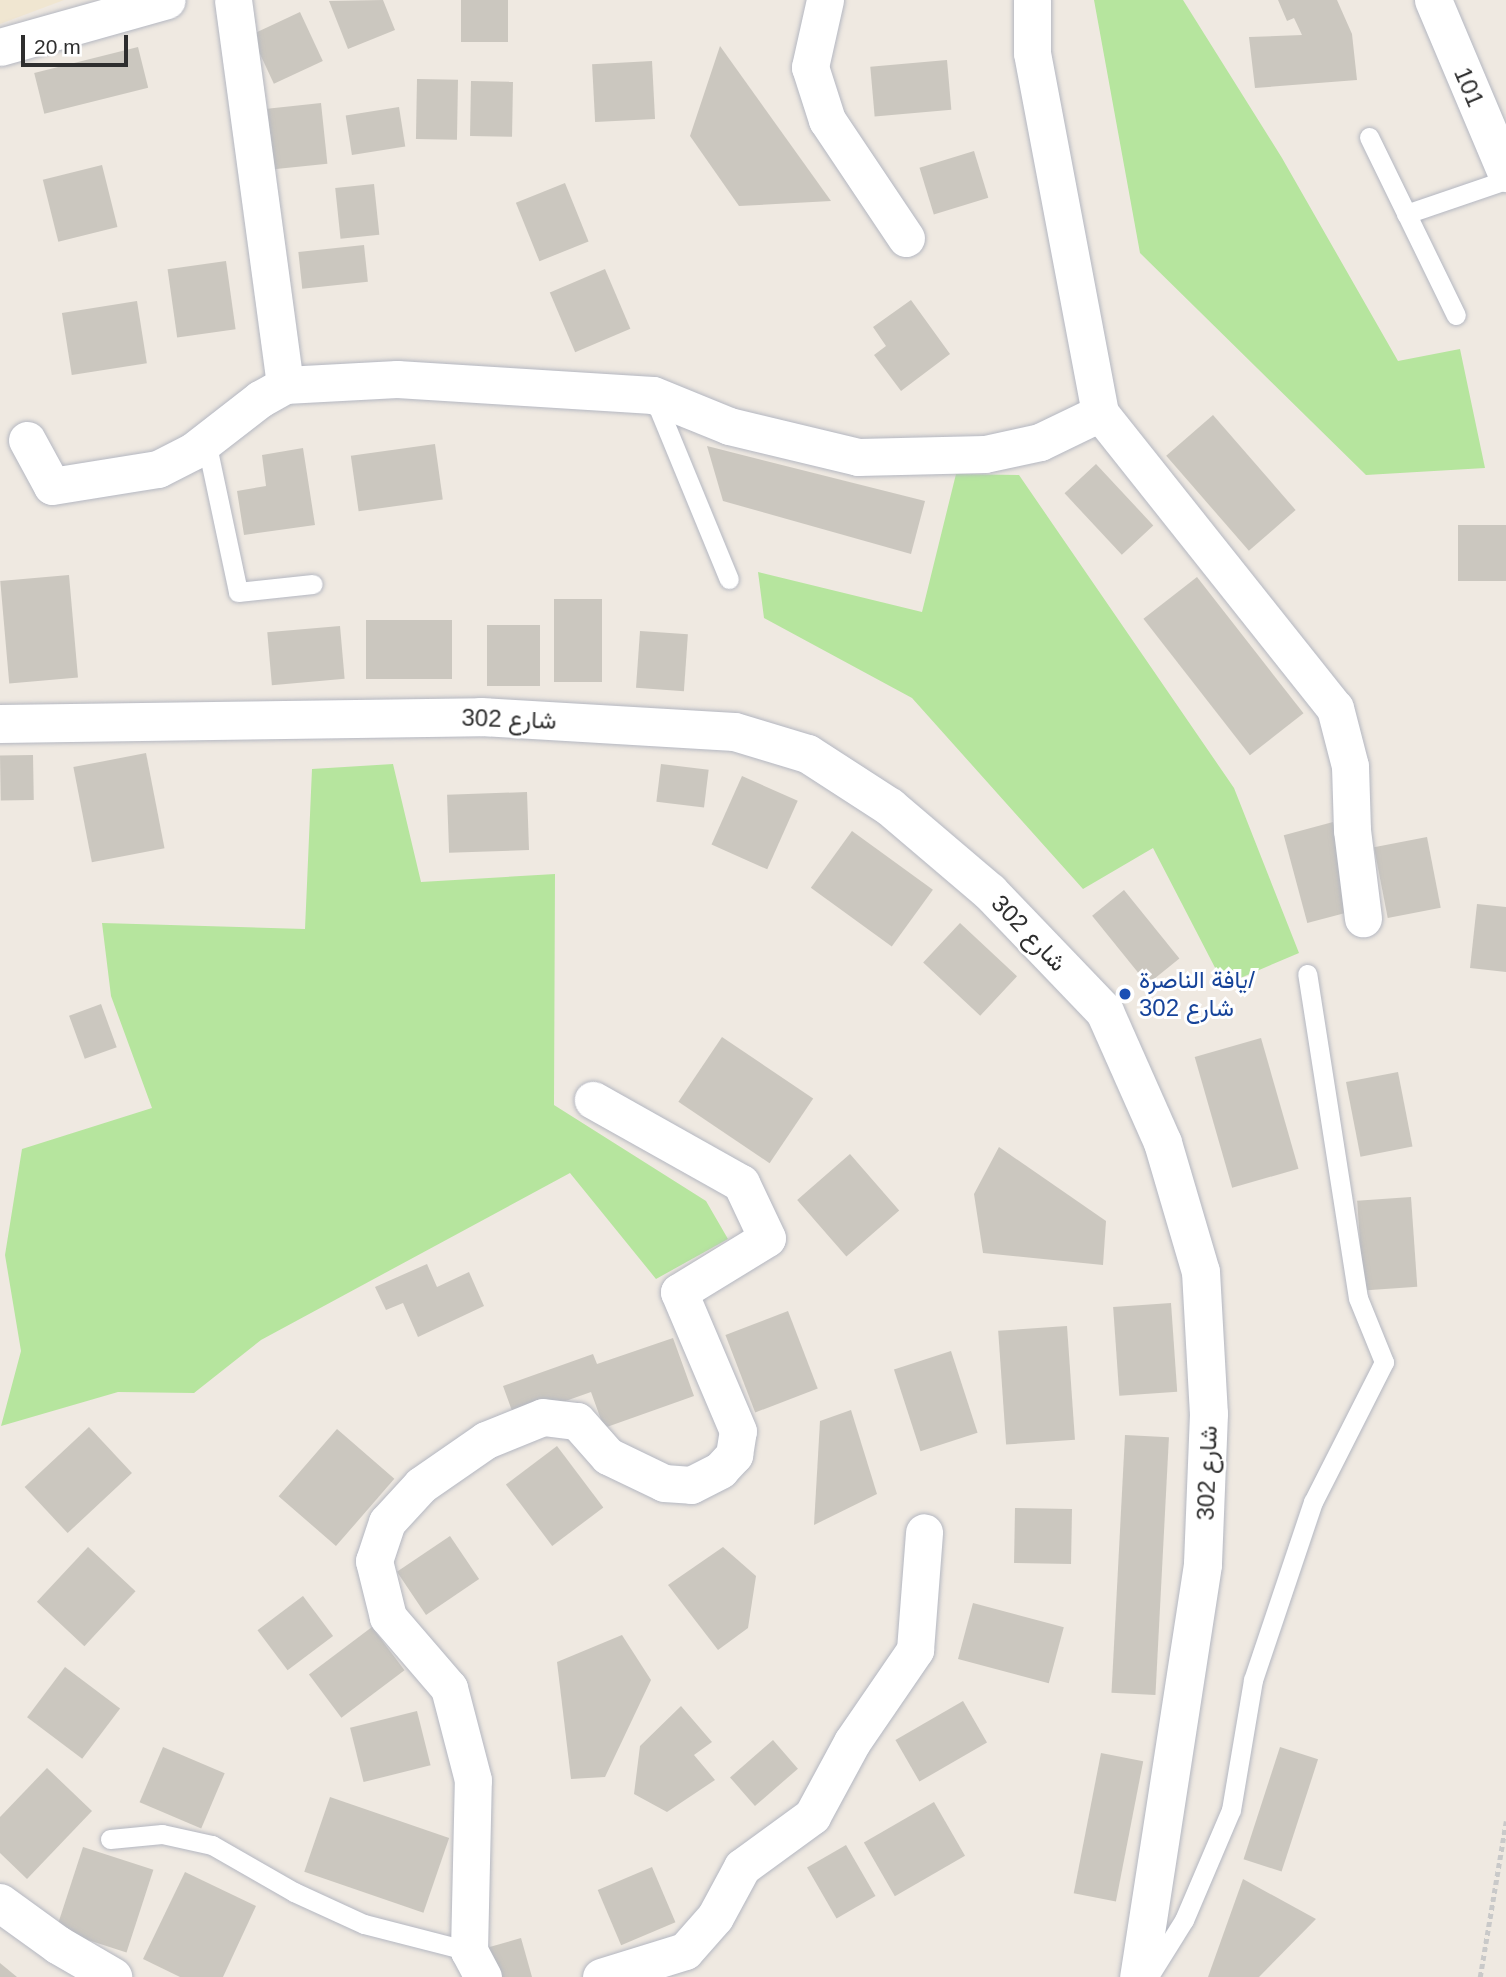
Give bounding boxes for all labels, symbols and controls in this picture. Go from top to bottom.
scale bar [24,21,131,65]
text: 20 m [34,35,81,58]
street label: 101 [1448,63,1490,111]
street label: شارع 302 [461,703,557,735]
street label: شارع 302 [986,889,1072,977]
place label: يافة الناصرة/ شارع 302 [1139,966,1255,1022]
marker: يافة الناصرة/ شارع 302 [1117,986,1133,1002]
street label: شارع 302 [1191,1425,1223,1521]

